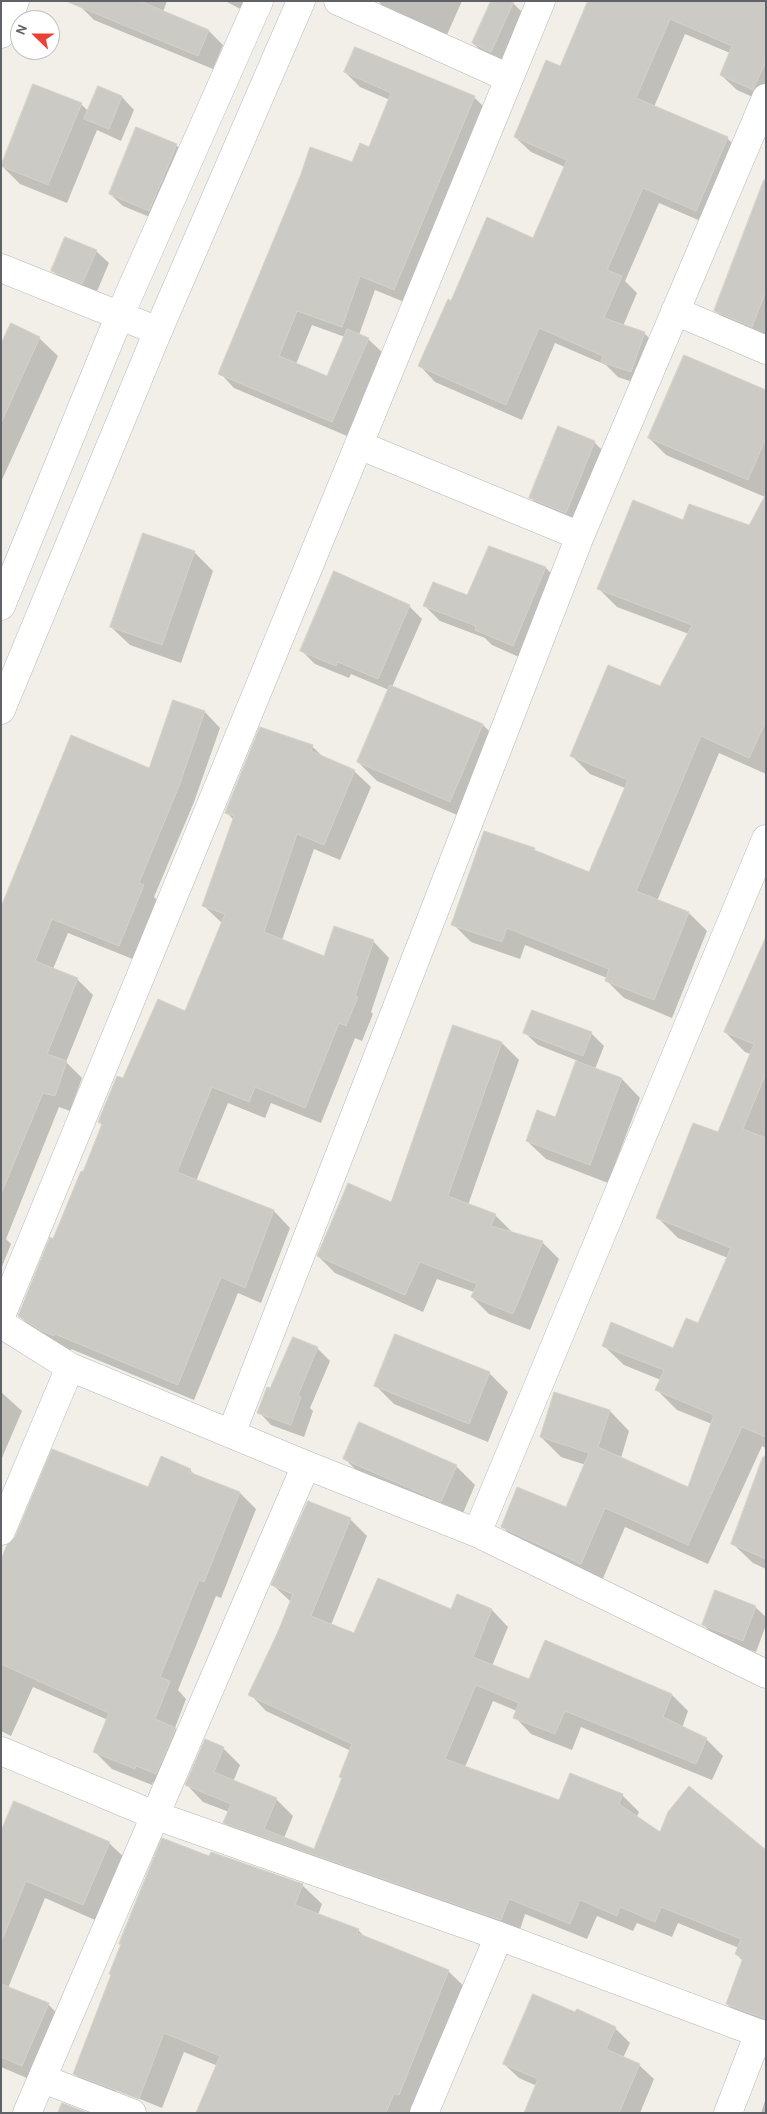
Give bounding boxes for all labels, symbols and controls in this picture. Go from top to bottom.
north arrow [10,10,60,60]
text: N [12,22,31,37]

